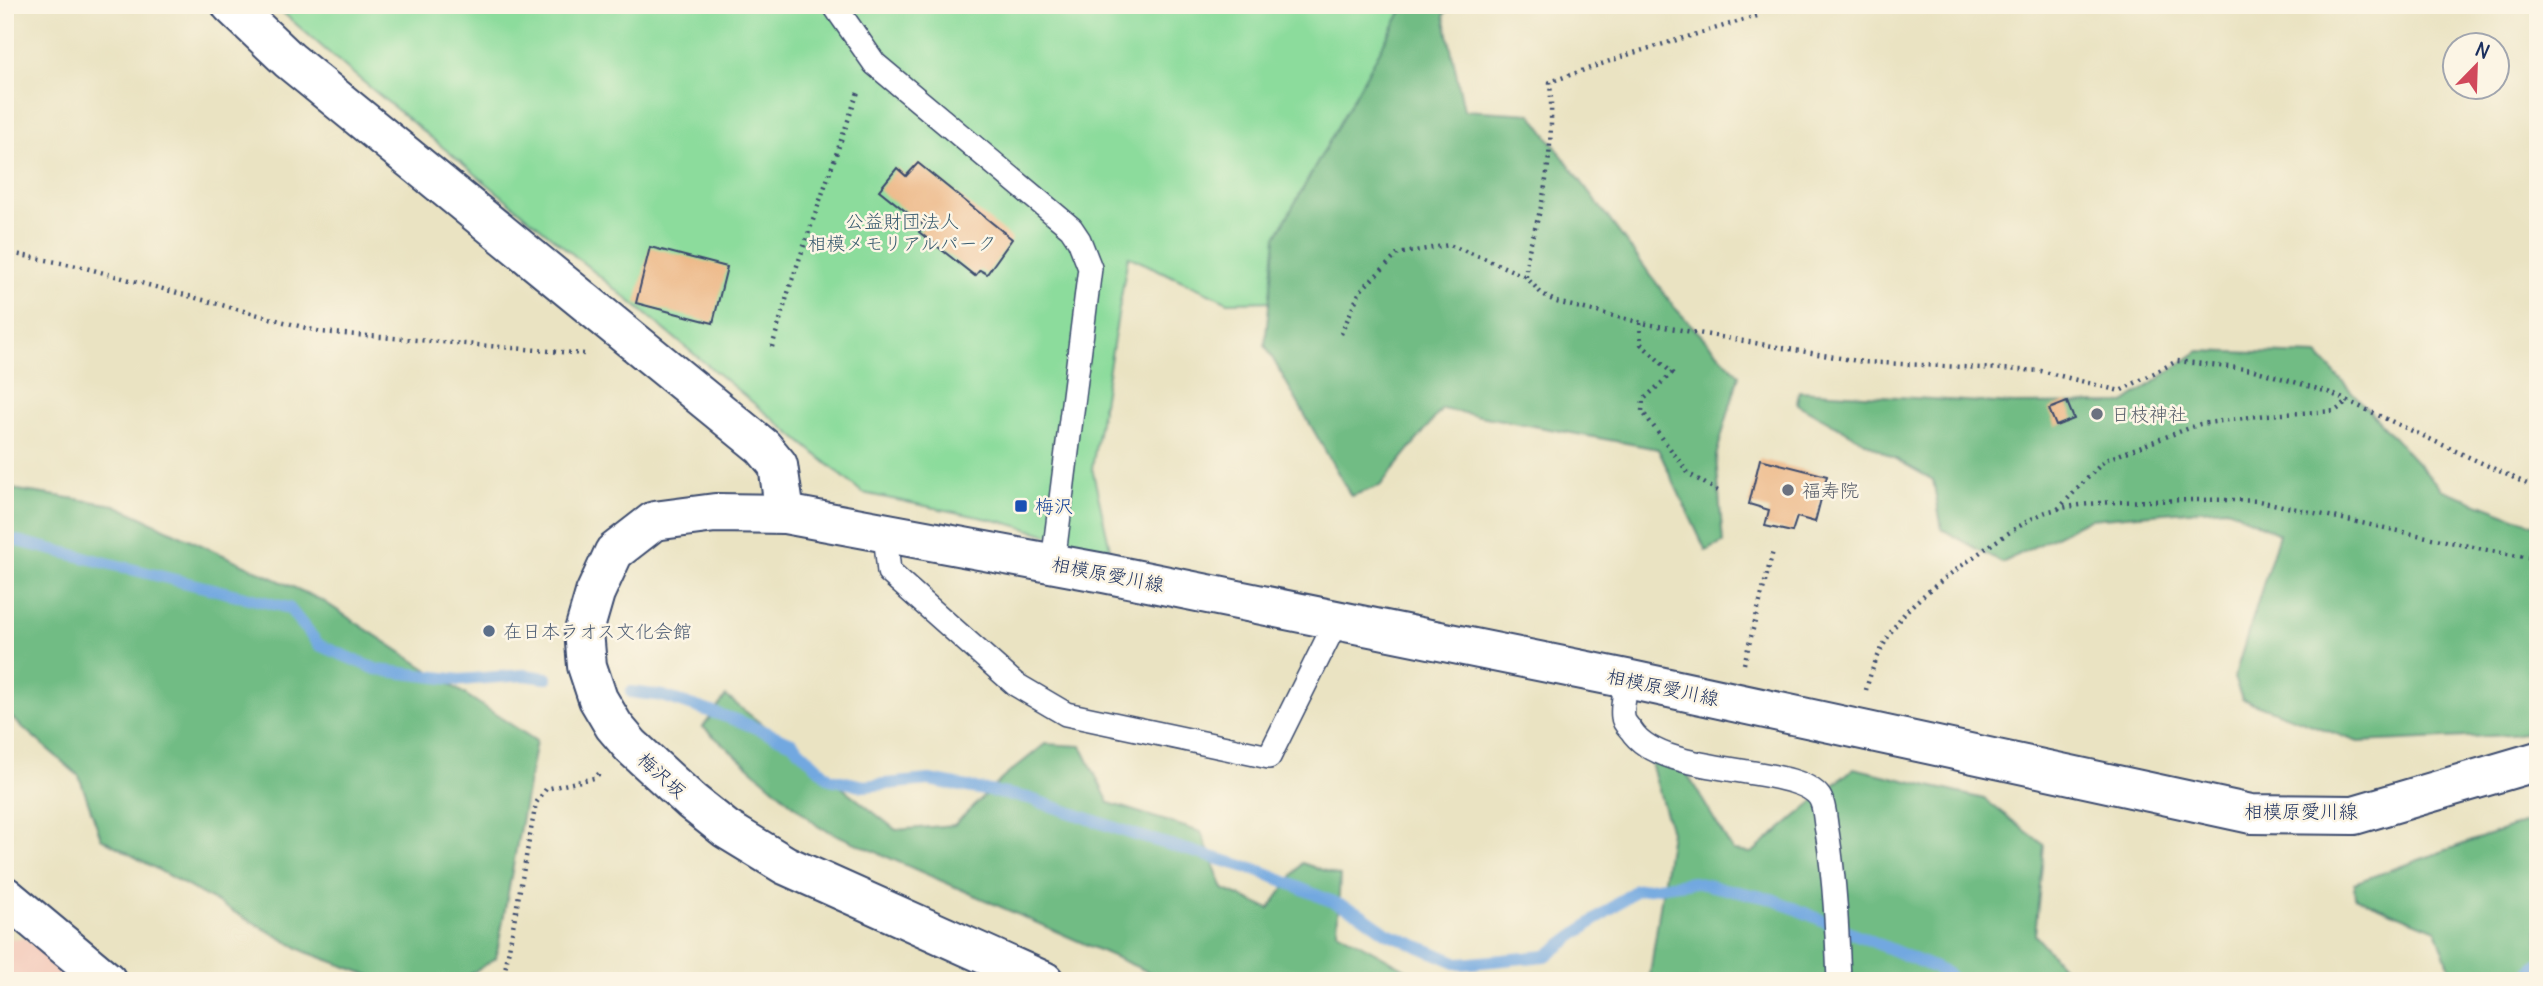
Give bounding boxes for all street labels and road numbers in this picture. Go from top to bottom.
street label: 相模原愛川線 [1050,551,1166,597]
street label: 相模原愛川線 [1605,663,1721,711]
street label: 梅沢坂 [633,747,691,803]
street label: 相模原愛川線 [2244,799,2358,823]

